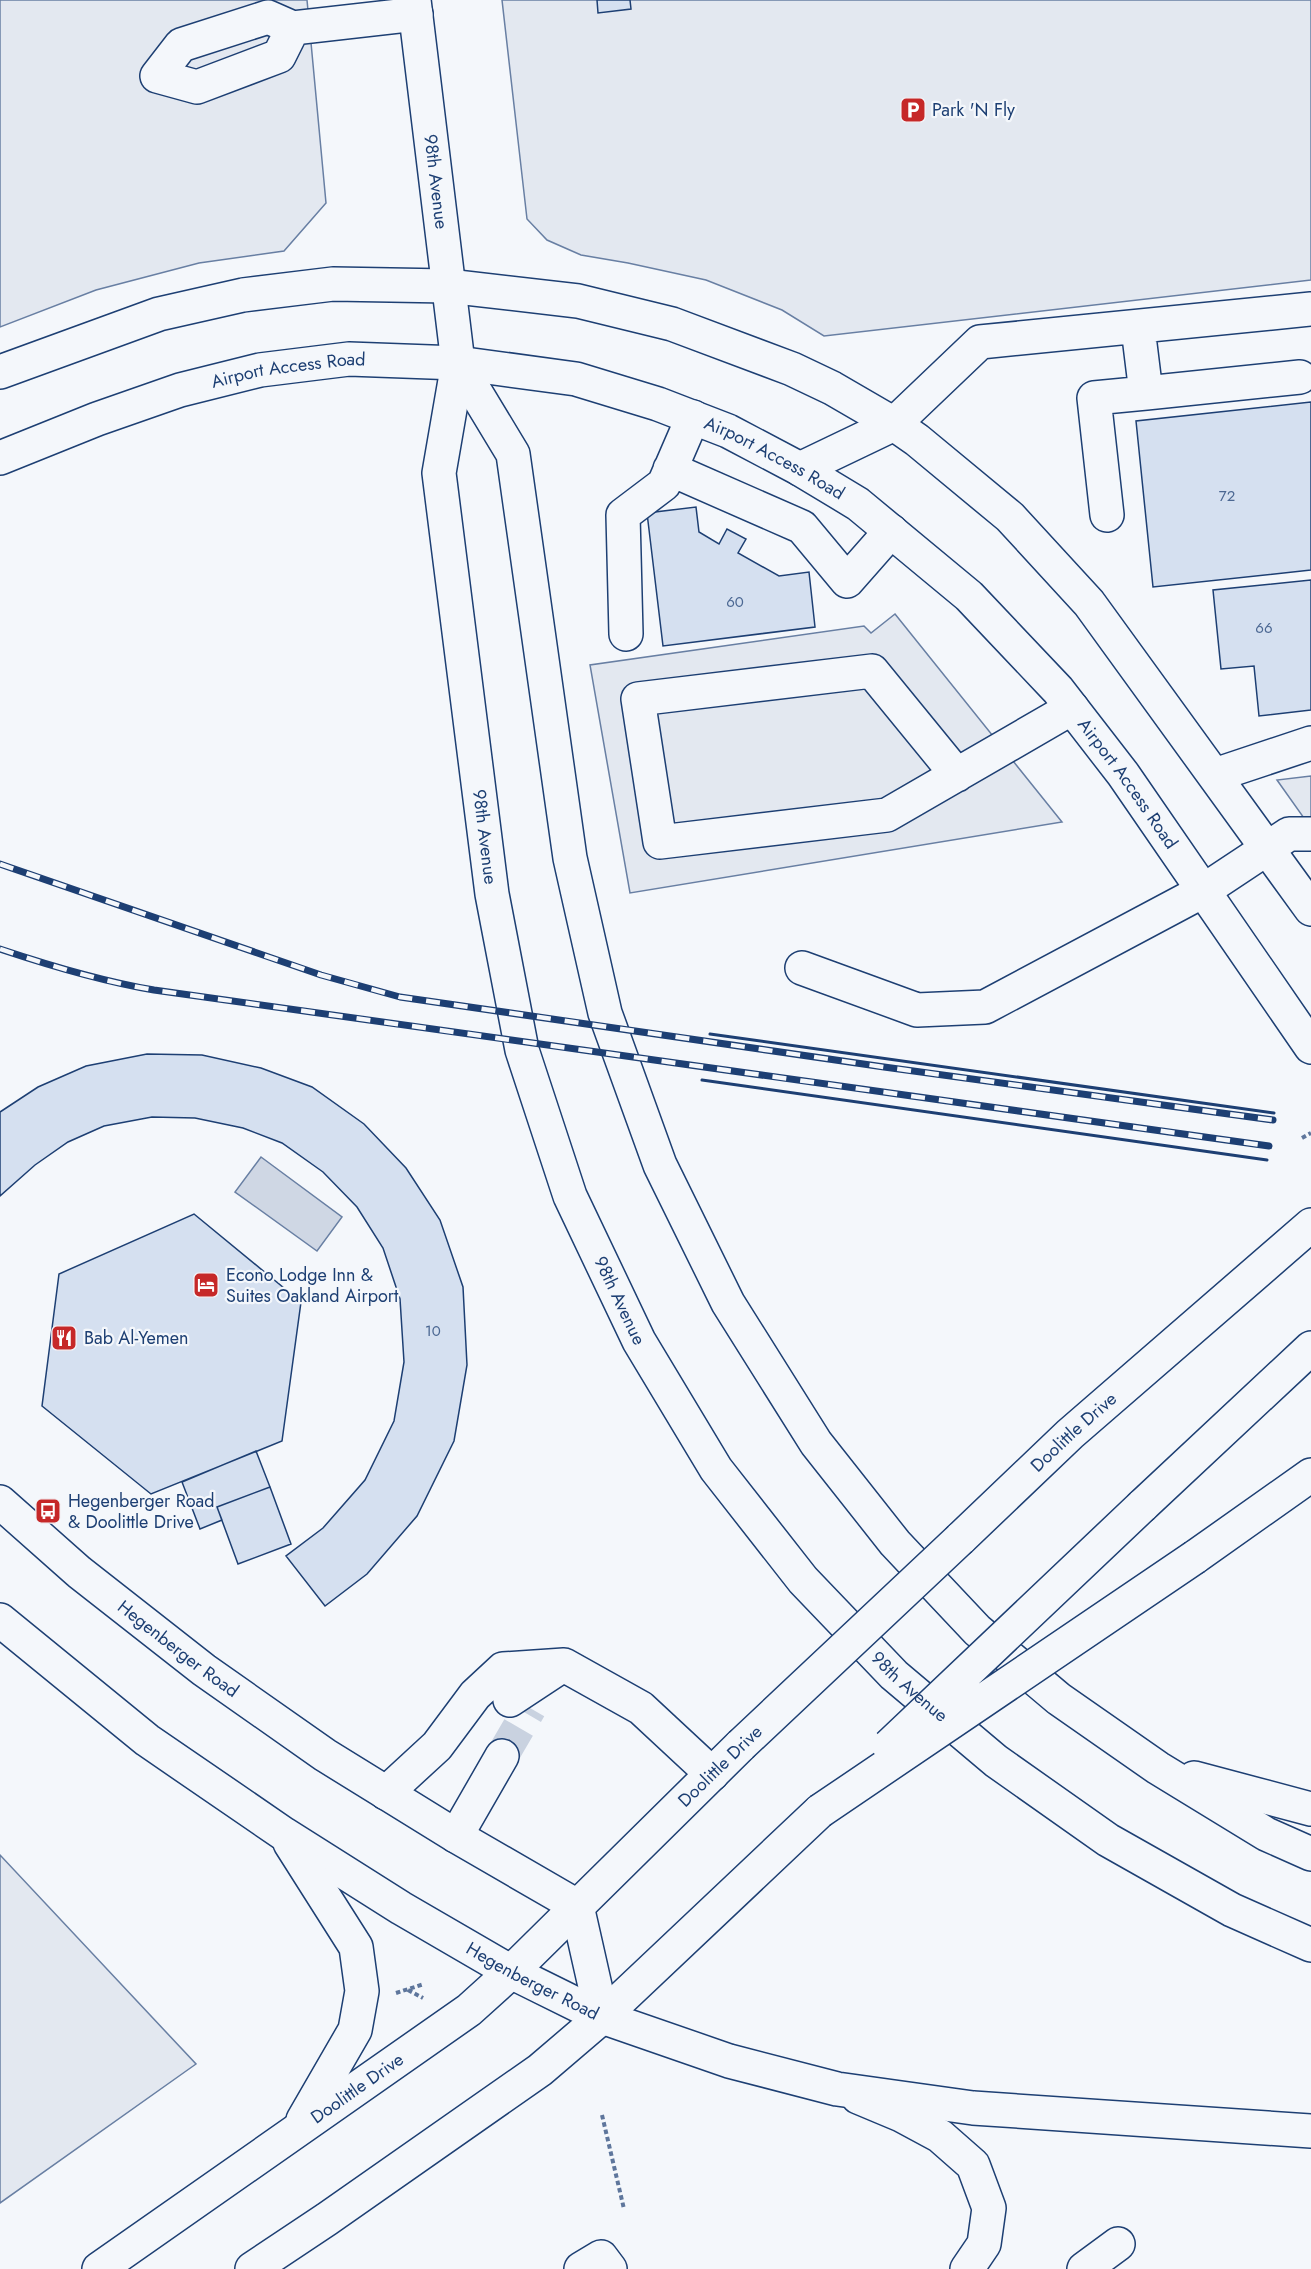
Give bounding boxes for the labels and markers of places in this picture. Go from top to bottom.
parking icon: Park 'N Fly [898,95,928,125]
place label: Park 'N Fly [932,97,1015,123]
place label: Econo Lodge Inn & Suites Oakland Airport [226,1262,399,1309]
hotel icon: Econo Lodge Inn & Suites Oakland Airport [191,1270,221,1300]
restaurant icon: Bab Al-Yemen [49,1323,79,1353]
place label: Bab Al-Yemen [84,1325,189,1351]
place label: Hegenberger Road & Doolittle Drive [68,1488,214,1535]
bus stop icon: Hegenberger Road & Doolittle Drive [33,1496,63,1526]

